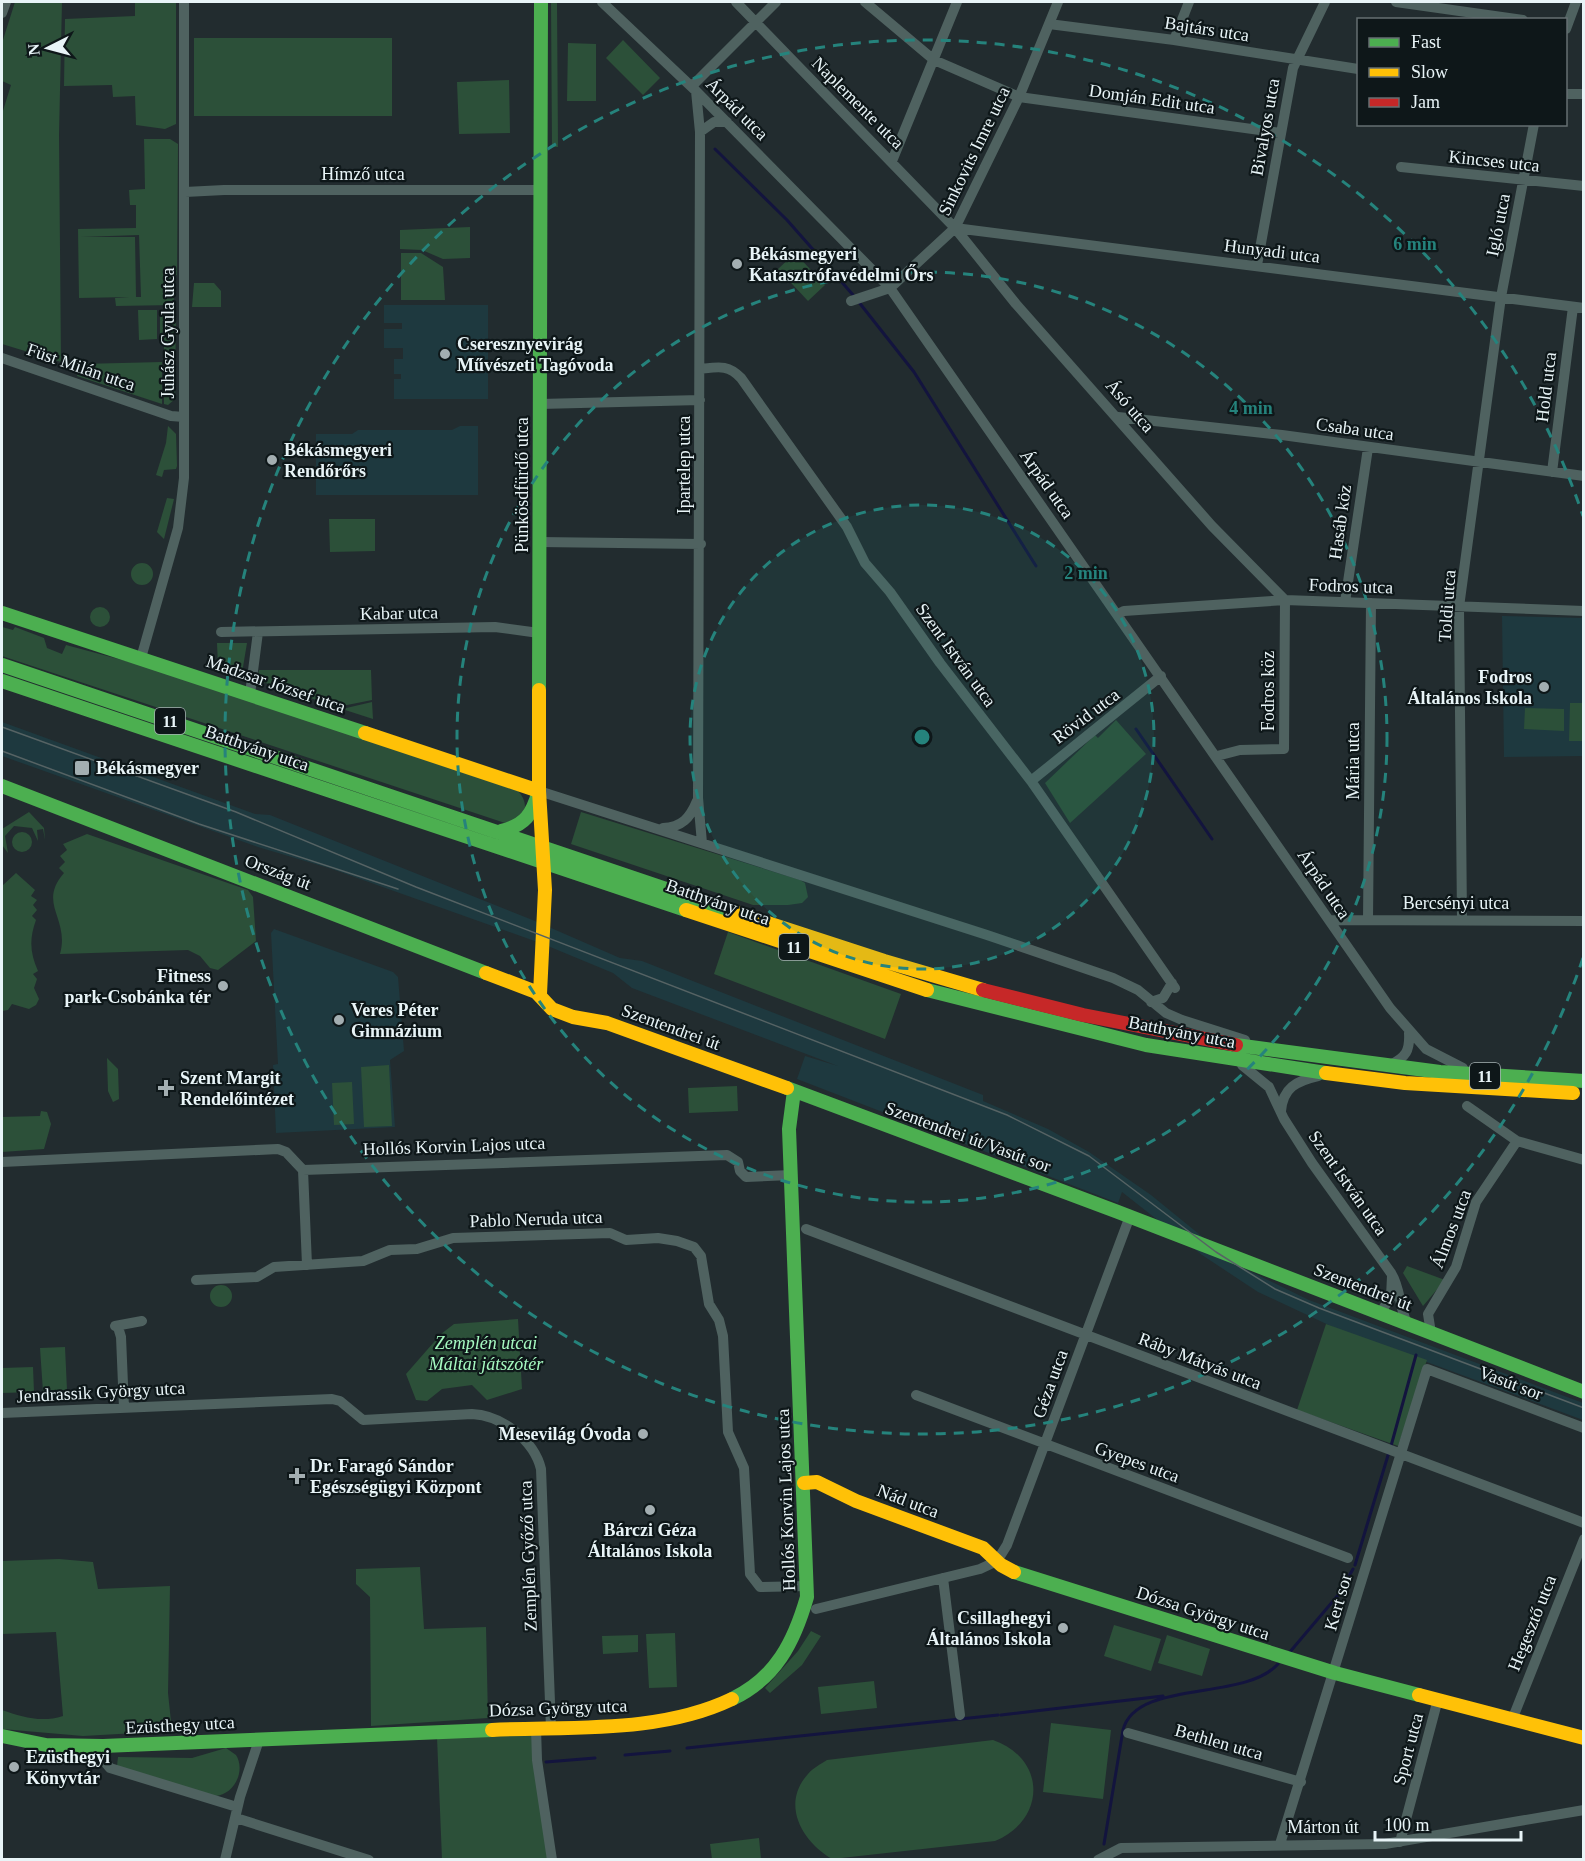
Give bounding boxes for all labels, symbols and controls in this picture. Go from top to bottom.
street label: Bajtárs utca [1163,12,1251,46]
north arrow [18,18,78,78]
legend [1357,18,1567,126]
text: Fast [1411,32,1441,52]
text: N [24,42,43,56]
street label: Naplemente utca [808,53,908,153]
text: Slow [1411,62,1448,82]
street label: Árpád utca [702,73,773,144]
street label: Bivalyos utca [1247,77,1283,177]
street label: Domján Edit utca [1088,80,1216,118]
street label: Sinkovits Imre utca [934,83,1014,219]
text: Jam [1411,92,1440,112]
street label: Kincses utca [1447,146,1541,176]
street label: Hímző utca [321,164,405,184]
street label: Igló utca [1482,192,1514,258]
text: 6 min [1393,234,1437,254]
street label: Hunyadi utca [1223,235,1321,267]
place label: Békásmegyeri Katasztrófavédelmi Őrs [749,244,933,285]
marker: Békásmegyeri Katasztrófavédelmi Őrs [730,257,744,271]
street label: Juhász Gyula utca [158,268,178,398]
place label: Cseresznyevirág Művészeti Tagóvoda [457,334,614,375]
street label: Füst Milán utca [24,339,138,395]
marker: Cseresznyevirág Művészeti Tagóvoda [438,347,452,361]
street label: Hold utca [1532,351,1560,423]
street label: Ásó utca [1102,375,1159,437]
text: 4 min [1229,398,1273,418]
street label: Csaba utca [1315,414,1395,444]
street label: Ipartelep utca [674,416,694,514]
street label: Pünkösdfürdő utca [512,417,532,553]
place label: Békásmegyeri Rendőrőrs [284,440,392,481]
street label: Árpád utca [1016,445,1079,522]
marker: Békásmegyeri Rendőrőrs [265,453,279,467]
street label: Hasáb köz [1325,483,1355,561]
text: 2 min [1064,563,1108,583]
street label: Toldi utca [1435,569,1459,643]
street label: Fodros utca [1308,575,1394,597]
street label: Szent István utca [912,599,1000,711]
street label: Kabar utca [360,602,438,624]
street label: Madzsar József utca [204,651,348,717]
street label: Fodros köz [1258,651,1278,731]
place label: Fodros Általános Iskola [1407,667,1532,708]
marker: Fodros Általános Iskola [1537,680,1551,694]
street label: Rövid utca [1049,684,1123,748]
road number: 11 [155,708,185,734]
street label: Batthyány utca [202,721,312,775]
street label: Mária utca [1343,722,1363,800]
centre of rings [912,727,932,747]
place label: Békásmegyer [96,758,199,778]
marker: Békásmegyer [73,759,91,777]
street label: Árpád utca [1293,845,1355,923]
street label: Ország út [242,850,314,894]
street label: Batthyány utca [663,875,773,929]
street label: Bercsényi utca [1403,893,1509,913]
road number: 11 [779,934,809,960]
place label: Fitness park-Csobánka tér [64,966,211,1007]
marker: Fitness park-Csobánka tér [216,979,230,993]
place label: Veres Péter Gimnázium [351,1000,442,1041]
street label: Szentendrei út [619,1000,723,1054]
street label: Batthyány utca [1127,1012,1237,1052]
marker: Veres Péter Gimnázium [332,1013,346,1027]
road number: 11 [1470,1063,1500,1089]
place label: Szent Margit Rendelőintézet [180,1068,294,1109]
marker: Szent Margit Rendelőintézet [157,1079,175,1097]
street label: Szentendrei út/Vasút sor [882,1098,1054,1176]
street label: Szent István utca [1305,1127,1391,1239]
street label: Hollós Korvin Lajos utca [362,1133,546,1159]
street label: Álmos utca [1426,1187,1475,1271]
street label: Pablo Neruda utca [469,1207,603,1231]
street label: Szentendrei út [1311,1259,1415,1315]
street label: Ráby Mátyás utca [1136,1328,1264,1394]
park label: Zemplén utcai Máltai játszótér [428,1333,544,1374]
street label: Géza utca [1028,1347,1072,1421]
street label: Vasút sor [1476,1362,1546,1404]
street label: Jendrassik György utca [16,1378,186,1406]
street label: Hollós Korvin Lajos utca [773,1408,799,1592]
place label: Mesevilág Óvoda [499,1423,631,1444]
marker: Mesevilág Óvoda [636,1427,650,1441]
street label: Gyepes utca [1092,1437,1182,1487]
place label: Dr. Faragó Sándor Egészségügyi Központ [310,1456,482,1497]
marker: Dr. Faragó Sándor Egészségügyi Központ [288,1467,306,1485]
street label: Zemplén Győző utca [515,1480,541,1632]
street label: Nád utca [874,1480,942,1522]
marker: Bárczi Géza Általános Iskola [643,1503,657,1517]
place label: Bárczi Géza Általános Iskola [588,1520,712,1561]
street label: Kert sor [1320,1571,1356,1633]
street label: Hegesztő utca [1504,1572,1560,1674]
street label: Dózsa György utca [1134,1582,1272,1644]
place label: Csillaghegyi Általános Iskola [926,1608,1051,1649]
marker: Csillaghegyi Általános Iskola [1056,1621,1070,1635]
street label: Dózsa György utca [488,1696,628,1720]
street label: Sport utca [1389,1711,1427,1787]
street label: Ezüsthegy utca [125,1712,235,1738]
street label: Bethlen utca [1173,1720,1265,1764]
place label: Ezüsthegyi Könyvtár [26,1747,110,1788]
marker: Ezüsthegyi Könyvtár [7,1760,21,1774]
scale bar [1375,1804,1520,1842]
text: 100 m [1384,1815,1430,1835]
street label: Márton út [1287,1817,1359,1837]

